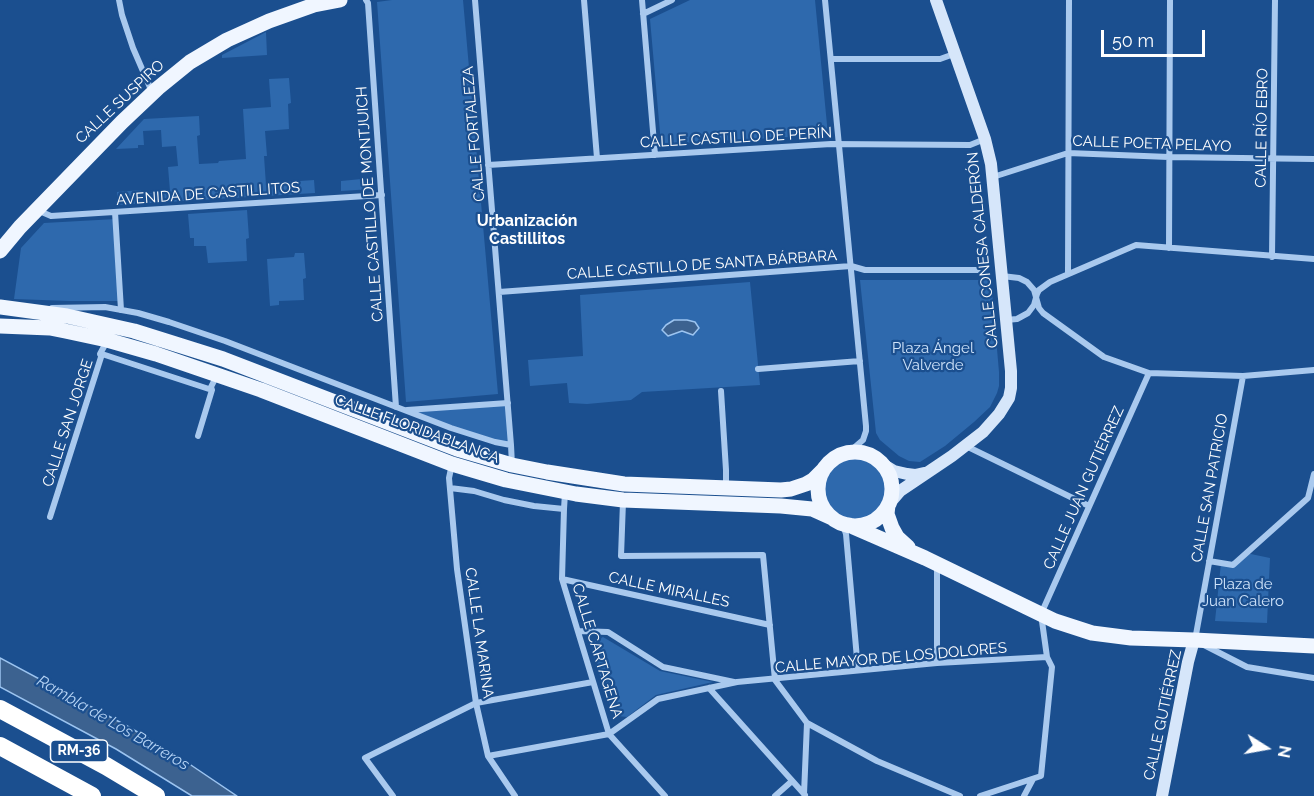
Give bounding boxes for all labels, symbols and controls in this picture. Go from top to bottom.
scale bar [1104,18,1208,56]
text: 50 m [1112,30,1154,51]
street label: CALLE SUSPIRO [72,56,168,148]
street label: CALLE FORTALEZA [459,65,489,203]
street label: CALLE RÍO EBRO [1252,68,1272,188]
street label: CALLE CASTILLO DE MONTJUICH [353,86,387,322]
street label: CALLE CASTILLO DE PERÍN [640,124,832,152]
street label: CALLE POETA PELAYO [1072,132,1232,156]
street label: CALLE CONESA CALDERÓN [964,151,1002,349]
street label: AVENIDA DE CASTILLITOS [115,179,301,209]
district label: Urbanización Castillitos [477,211,577,249]
street label: CALLE CASTILLO DE SANTA BÁRBARA [566,247,838,283]
park label: Plaza Ángel Valverde [892,339,974,374]
street label: CALLE SAN JORGE [39,357,97,489]
street label: CALLE FLORIDABLANCA [332,391,502,467]
street label: CALLE JUAN GUTIÉRREZ [1040,404,1128,572]
street label: CALLE SAN PATRICIO [1188,412,1232,564]
street label: CALLE LA MARINA [461,566,497,700]
street label: CALLE MIRALLES [607,568,731,612]
park label: Plaza de Juan Calero [1202,575,1284,610]
street label: CALLE CARTAGENA [568,581,626,721]
street label: CALLE MAYOR DE LOS DOLORES [774,639,1008,677]
street label: CALLE GUTIÉRREZ [1140,648,1186,782]
water label: Rambla de Los Barreros [33,671,193,775]
north arrow [1236,718,1296,778]
road number: RM-36 [50,740,107,762]
text: N [1274,744,1295,759]

